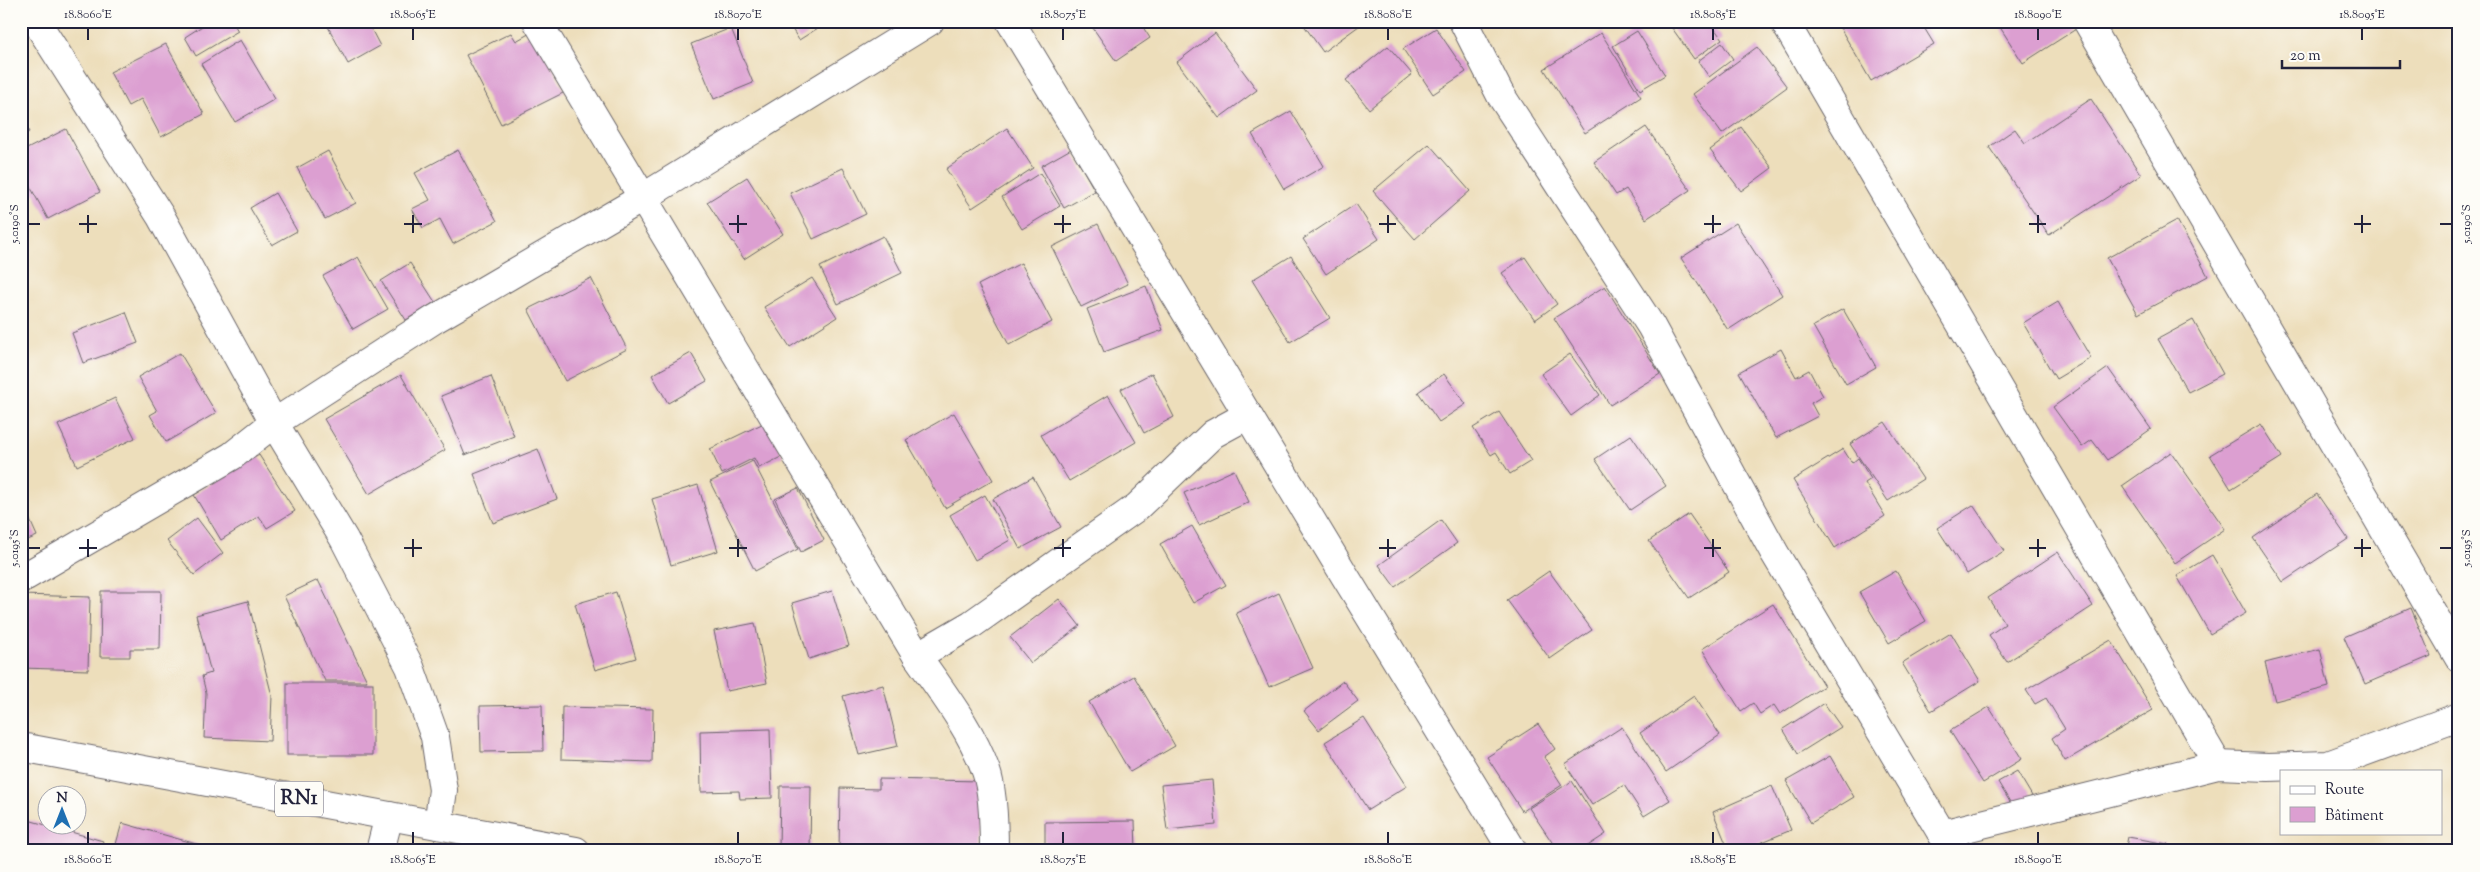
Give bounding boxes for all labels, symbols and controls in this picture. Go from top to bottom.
text: 18.8060°E [64,6,113,24]
text: 18.8065°E [390,6,437,24]
text: 18.8070°E [714,6,763,24]
text: 18.8075°E [1040,6,1087,24]
text: 18.8080°E [1364,6,1413,24]
text: 18.8085°E [1690,6,1737,24]
text: 18.8090°E [2014,6,2063,24]
text: 18.8095°E [2339,6,2386,24]
scale bar [2282,38,2400,70]
text: 20 m [2290,46,2321,67]
text: 5.0190°S [6,204,24,245]
text: 5.0190°S [2458,204,2476,245]
text: 5.0195°S [6,529,24,568]
text: 5.0195°S [2458,529,2476,568]
legend [2280,770,2442,834]
text: Route [2325,780,2364,801]
road number: RN1 [275,782,323,816]
north arrow [38,784,88,834]
text: N [56,789,68,809]
text: Bâtiment [2325,806,2384,827]
text: 18.8060°E [64,851,113,869]
text: 18.8065°E [390,851,437,869]
text: 18.8070°E [714,851,763,869]
text: 18.8075°E [1040,851,1087,869]
text: 18.8080°E [1364,851,1413,869]
text: 18.8085°E [1690,851,1737,869]
text: 18.8090°E [2014,851,2063,869]

